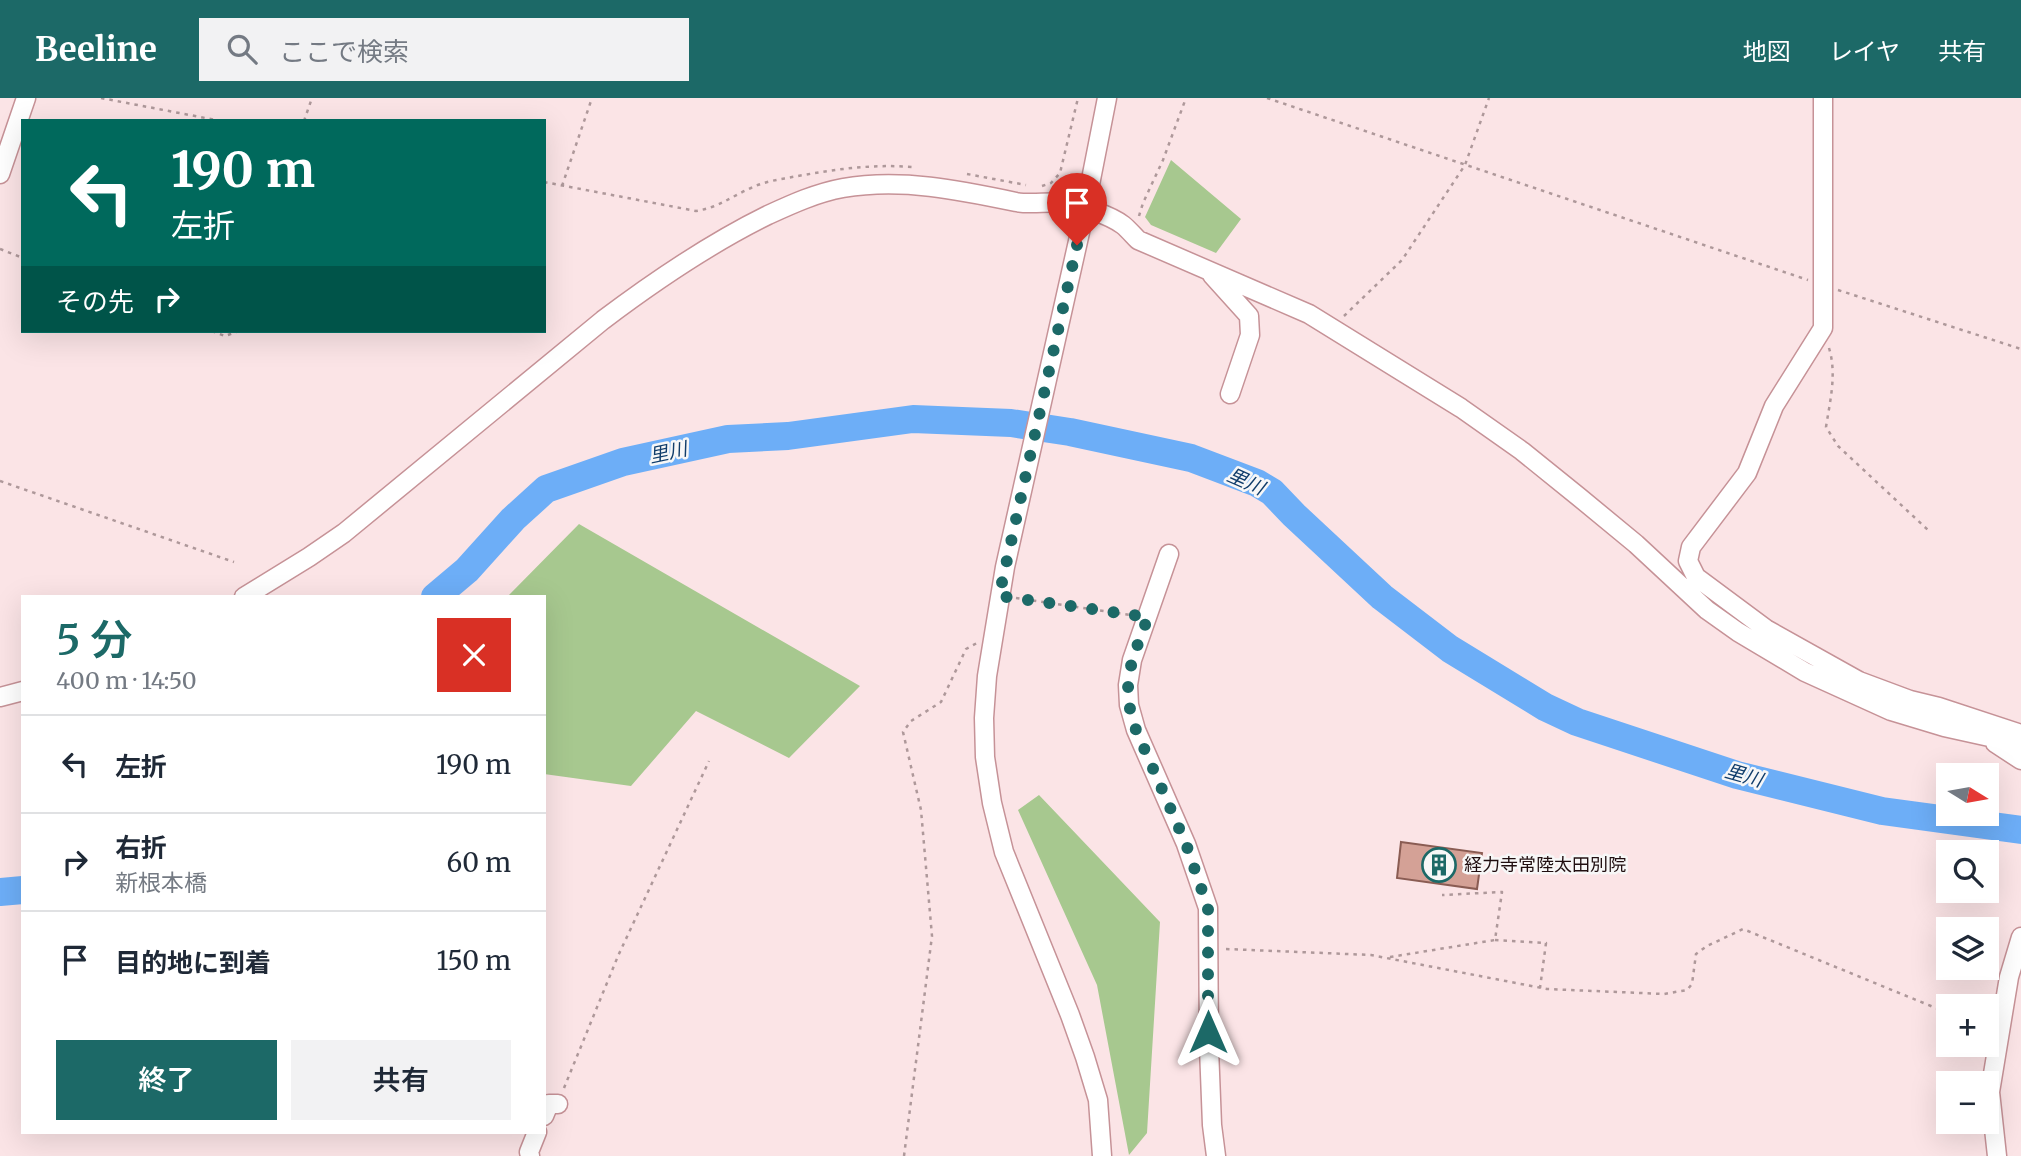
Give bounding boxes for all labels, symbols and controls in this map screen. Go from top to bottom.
search box [199,18,689,81]
text: Beeline [35,29,157,70]
icon: search [223,30,261,68]
text: ここで検索 [279,35,409,68]
text: 地図 [1743,36,1791,67]
text: レイヤ [1829,36,1900,67]
text: 共有 [1938,36,1986,67]
text: 190 m [171,139,315,200]
icon: left [56,147,147,238]
pin [1047,173,1107,245]
icon: arrive [1058,184,1096,222]
text: 左折 [171,206,235,246]
icon: right [148,280,186,318]
text: その先 [56,285,134,318]
water label: 里川 [647,436,691,468]
water label: 里川 [1224,462,1270,501]
text: 5 分 [56,614,133,666]
button: close [437,618,511,692]
text: 400 m · 14:50 [56,666,197,695]
icon: left [56,745,94,783]
text: 190 m [436,748,511,781]
text: 左折 [115,750,167,783]
water label: 里川 [1722,758,1767,792]
north arrow [1936,763,1998,826]
map controls [1936,763,1999,1134]
text: 右折 [115,831,167,864]
button: search [1936,840,1999,903]
icon: right [56,843,94,881]
text: 60 m [447,846,511,879]
building icon: 経力寺常陸太田別院 [1420,846,1458,884]
place label: 経力寺常陸太田別院 [1464,853,1626,876]
text: 新根本橋 [115,868,207,897]
button: layers [1936,917,1999,980]
icon: arrive [56,941,94,979]
text: 150 m [437,944,511,977]
text: 目的地に到着 [115,946,271,979]
button: + [1936,994,1999,1057]
position arrow [1171,995,1245,1069]
button: 終了 [56,1040,277,1120]
button: 共有 [291,1040,511,1120]
button: − [1936,1071,1999,1134]

